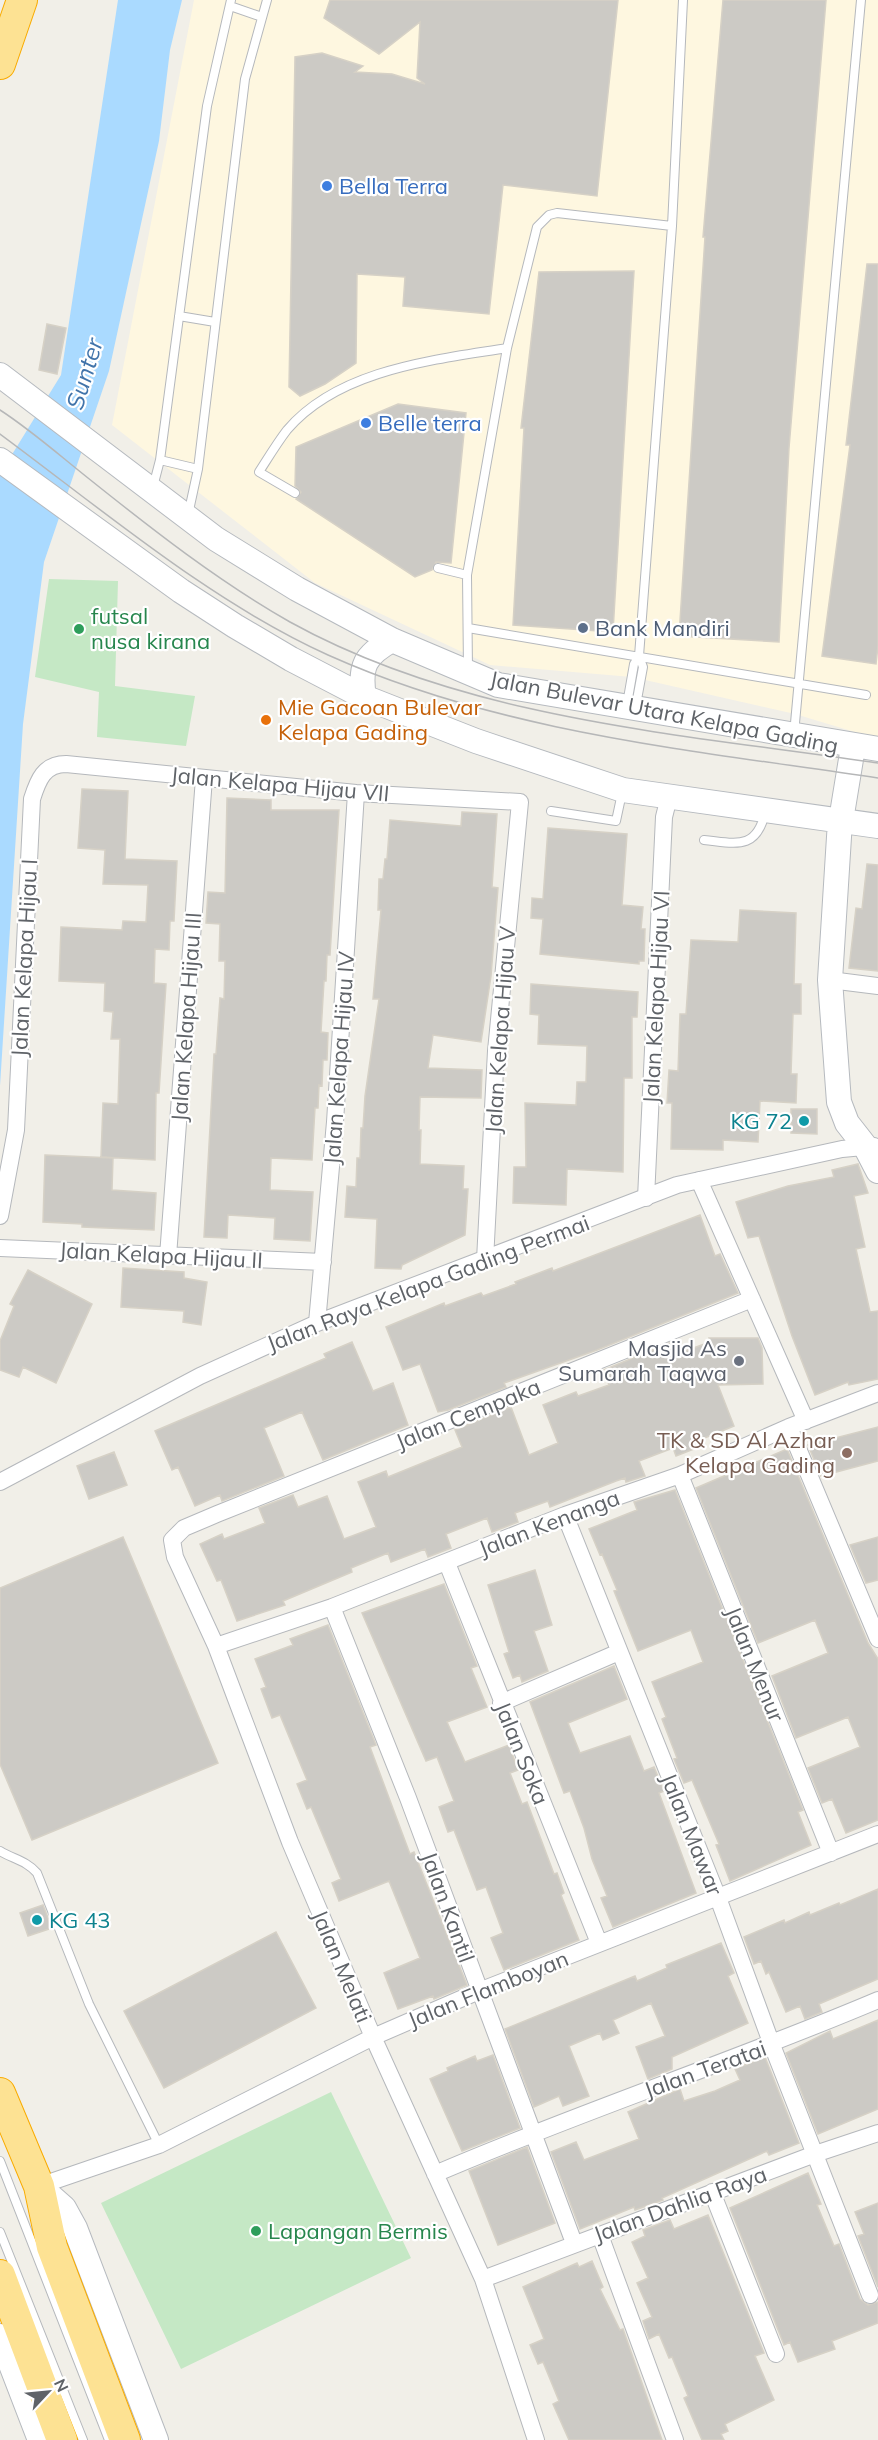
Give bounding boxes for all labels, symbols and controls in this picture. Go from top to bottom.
place label: Bella Terra [339,172,448,200]
marker: Bella Terra [320,179,334,193]
water label: Sunter [59,333,109,413]
place label: Belle terra [378,409,482,437]
marker: Belle terra [359,416,373,430]
place label: futsal nusa kirana [91,602,210,655]
place label: Bank Mandiri [595,614,730,642]
marker: Bank Mandiri [576,621,590,635]
marker: futsal nusa kirana [72,622,86,636]
street label: Jalan Bulevar Utara Kelapa Gading [487,664,841,760]
place label: Mie Gacoan Bulevar Kelapa Gading [278,693,482,746]
marker: Mie Gacoan Bulevar Kelapa Gading [259,713,273,727]
street label: Jalan Kelapa Hijau VII [169,760,391,808]
street label: Jalan Kelapa Hijau I [5,858,43,1058]
street label: Jalan Kelapa Hijau VI [636,890,676,1104]
street label: Jalan Kelapa Hijau III [165,911,207,1123]
street label: Jalan Kelapa Hijau V [479,925,521,1135]
street label: Jalan Kelapa Hijau IV [318,950,360,1166]
place label: KG 72 [730,1107,792,1135]
marker: KG 72 [797,1114,811,1128]
street label: Jalan Raya Kelapa Gading Permai [263,1208,593,1358]
street label: Jalan Kelapa Hijau II [58,1236,264,1274]
place label: Masjid As Sumarah Taqwa [558,1334,727,1387]
marker: Masjid As Sumarah Taqwa [732,1354,746,1368]
street label: Jalan Cempaka [391,1372,545,1456]
place label: TK & SD Al Azhar Kelapa Gading [657,1426,835,1479]
marker: TK & SD Al Azhar Kelapa Gading [840,1446,854,1460]
street label: Jalan Kenanga [475,1483,623,1563]
street label: Jalan Menur [719,1602,791,1726]
street label: Jalan Soka [489,1698,555,1808]
street label: Jalan Mawar [655,1769,729,1899]
street label: Jalan Kantil [415,1848,481,1966]
street label: Jalan Melati [306,1905,378,2027]
place label: KG 43 [49,1906,111,1934]
marker: KG 43 [30,1913,44,1927]
street label: Jalan Flamboyan [404,1944,572,2034]
street label: Jalan Teratai [640,2034,770,2104]
street label: Jalan Dahlia Raya [590,2160,770,2248]
place label: Lapangan Bermis [268,2217,448,2245]
marker: Lapangan Bermis [249,2224,263,2238]
north arrow [18,2362,78,2422]
text: N [50,2376,73,2395]

